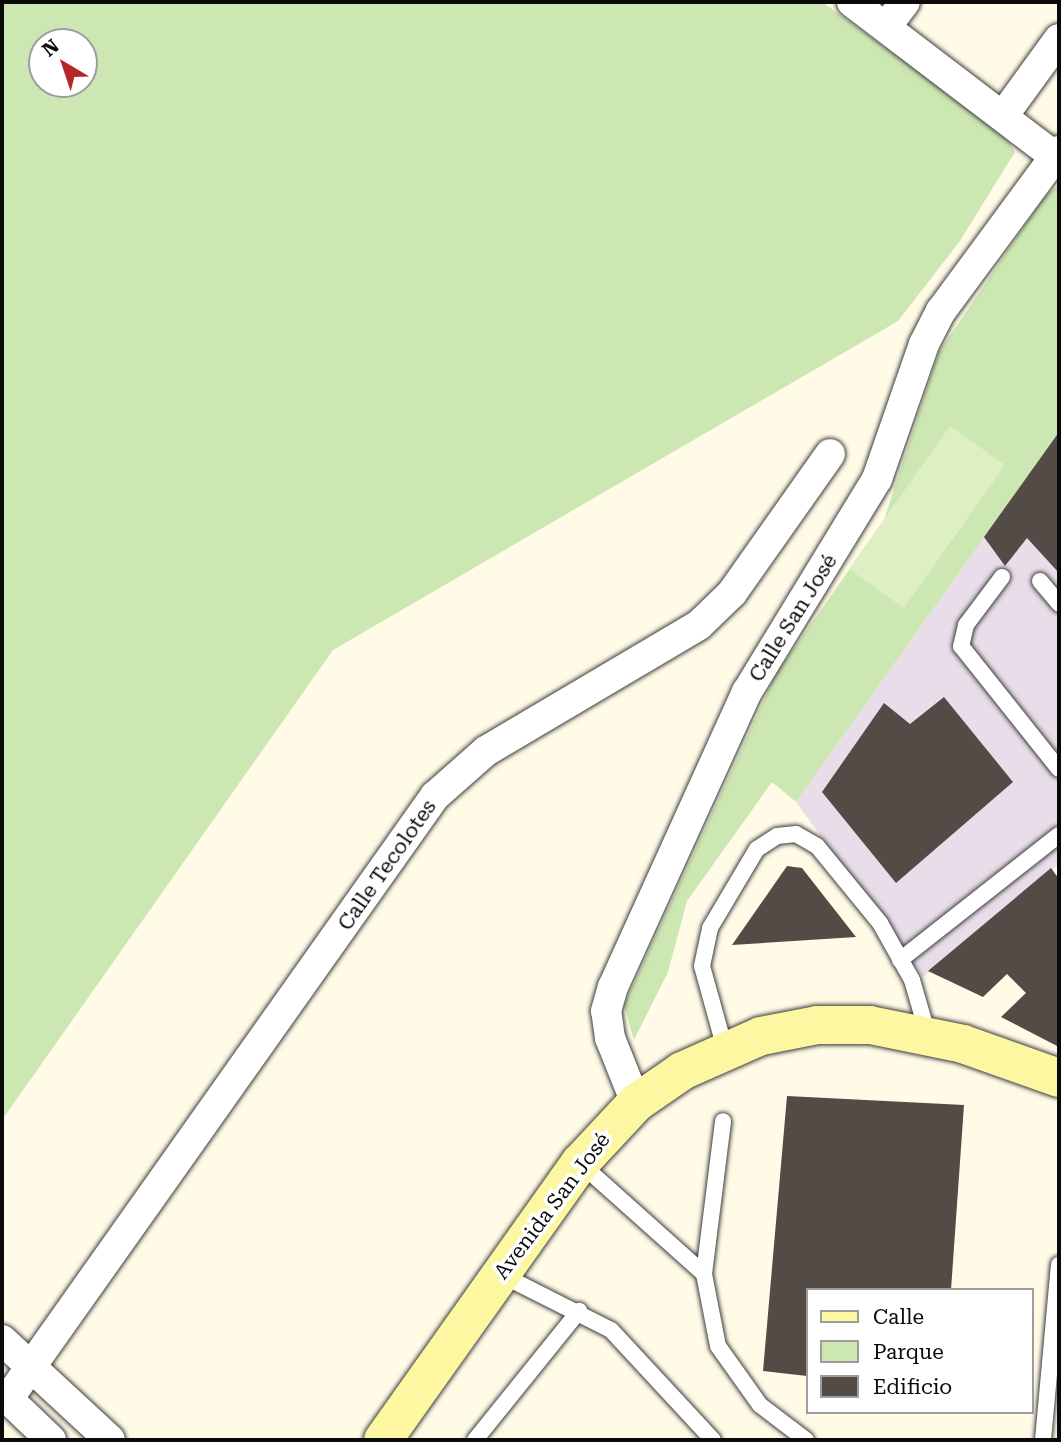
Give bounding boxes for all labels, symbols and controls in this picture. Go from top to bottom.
north arrow [28,28,98,98]
text: N [38,34,64,61]
street label: Calle San José [744,550,842,686]
street label: Calle Tecolotes [333,795,441,935]
street label: Avenida San José [489,1128,615,1284]
legend [806,1288,1033,1414]
text: Calle [873,1305,924,1329]
text: Parque [873,1340,944,1364]
text: Edificio [873,1375,952,1399]

